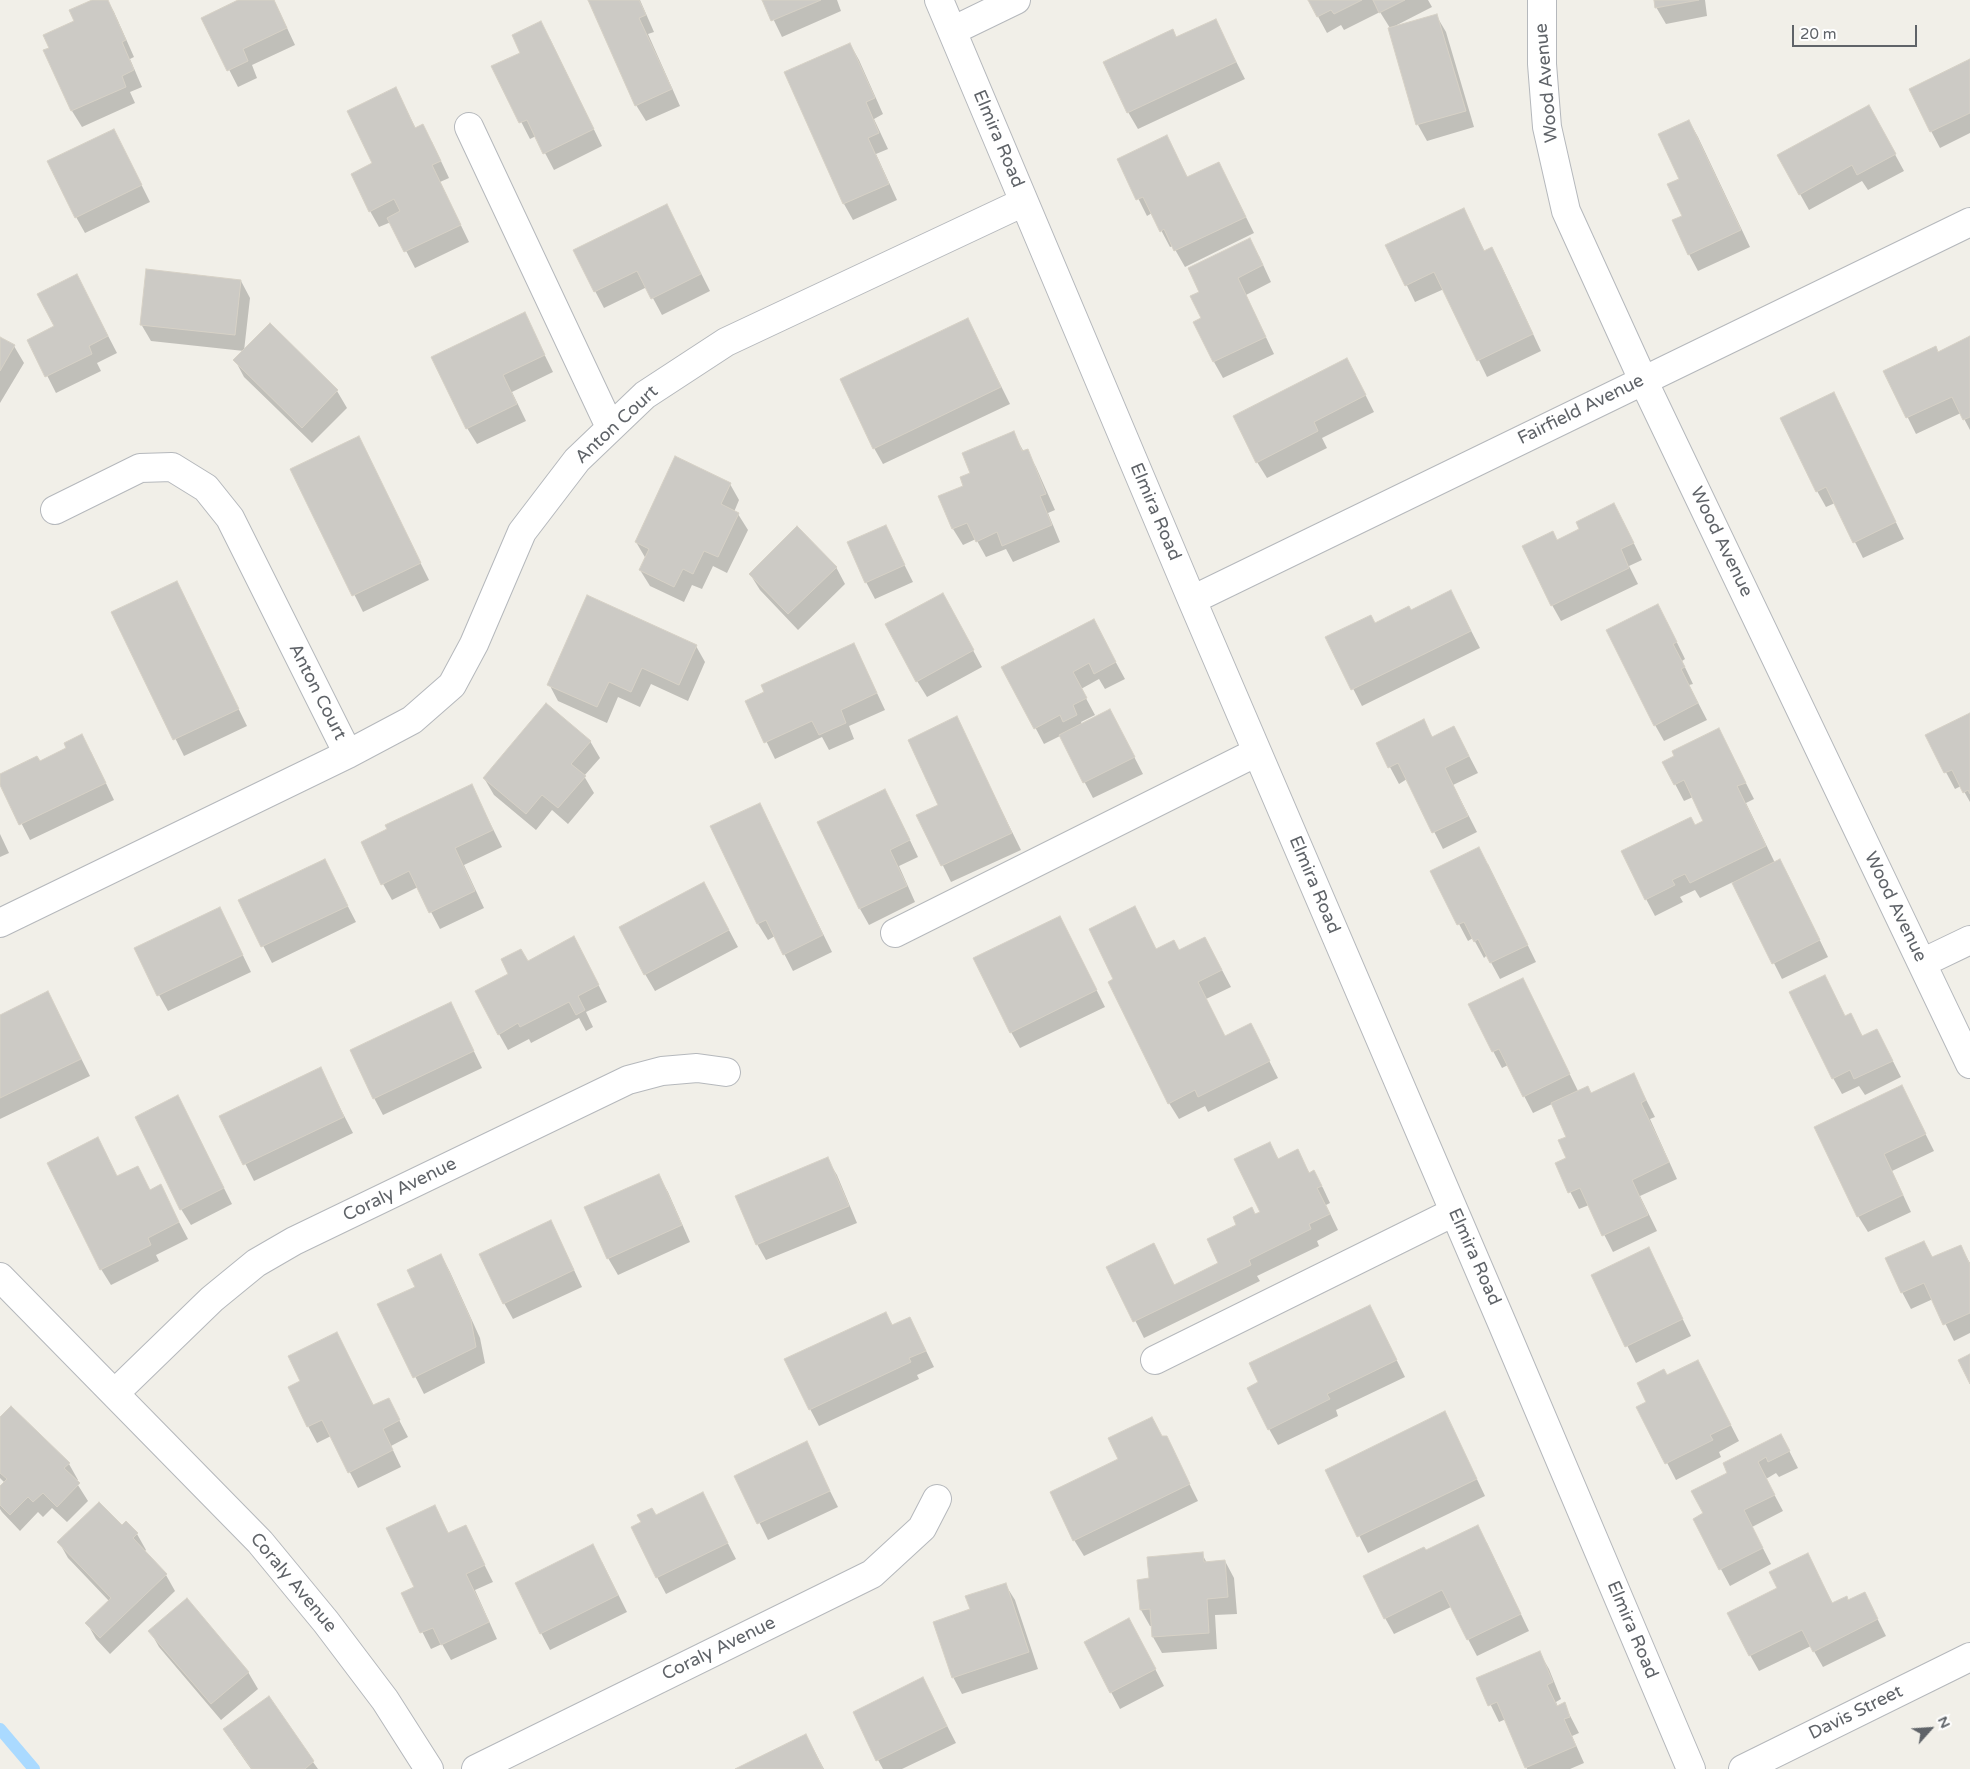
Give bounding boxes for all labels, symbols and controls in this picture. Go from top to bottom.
scale bar [1795,15,1920,47]
street label: Wood Avenue [1531,22,1563,144]
text: 20 m [1800,25,1837,43]
street label: Elmira Road [968,87,1028,191]
street label: Fairfield Avenue [1514,370,1648,450]
street label: Anton Court [571,381,663,469]
street label: Elmira Road [1125,460,1185,564]
street label: Wood Avenue [1685,483,1757,601]
street label: Anton Court [283,640,351,744]
street label: Elmira Road [1284,833,1344,937]
street label: Wood Avenue [1859,848,1931,966]
street label: Coraly Avenue [340,1153,460,1227]
street label: Elmira Road [1443,1205,1505,1309]
street label: Coraly Avenue [245,1529,341,1637]
street label: Elmira Road [1602,1578,1662,1682]
street label: Coraly Avenue [659,1612,779,1686]
street label: Davis Street [1805,1681,1907,1745]
north arrow [1905,1704,1955,1754]
text: N [1934,1713,1954,1731]

